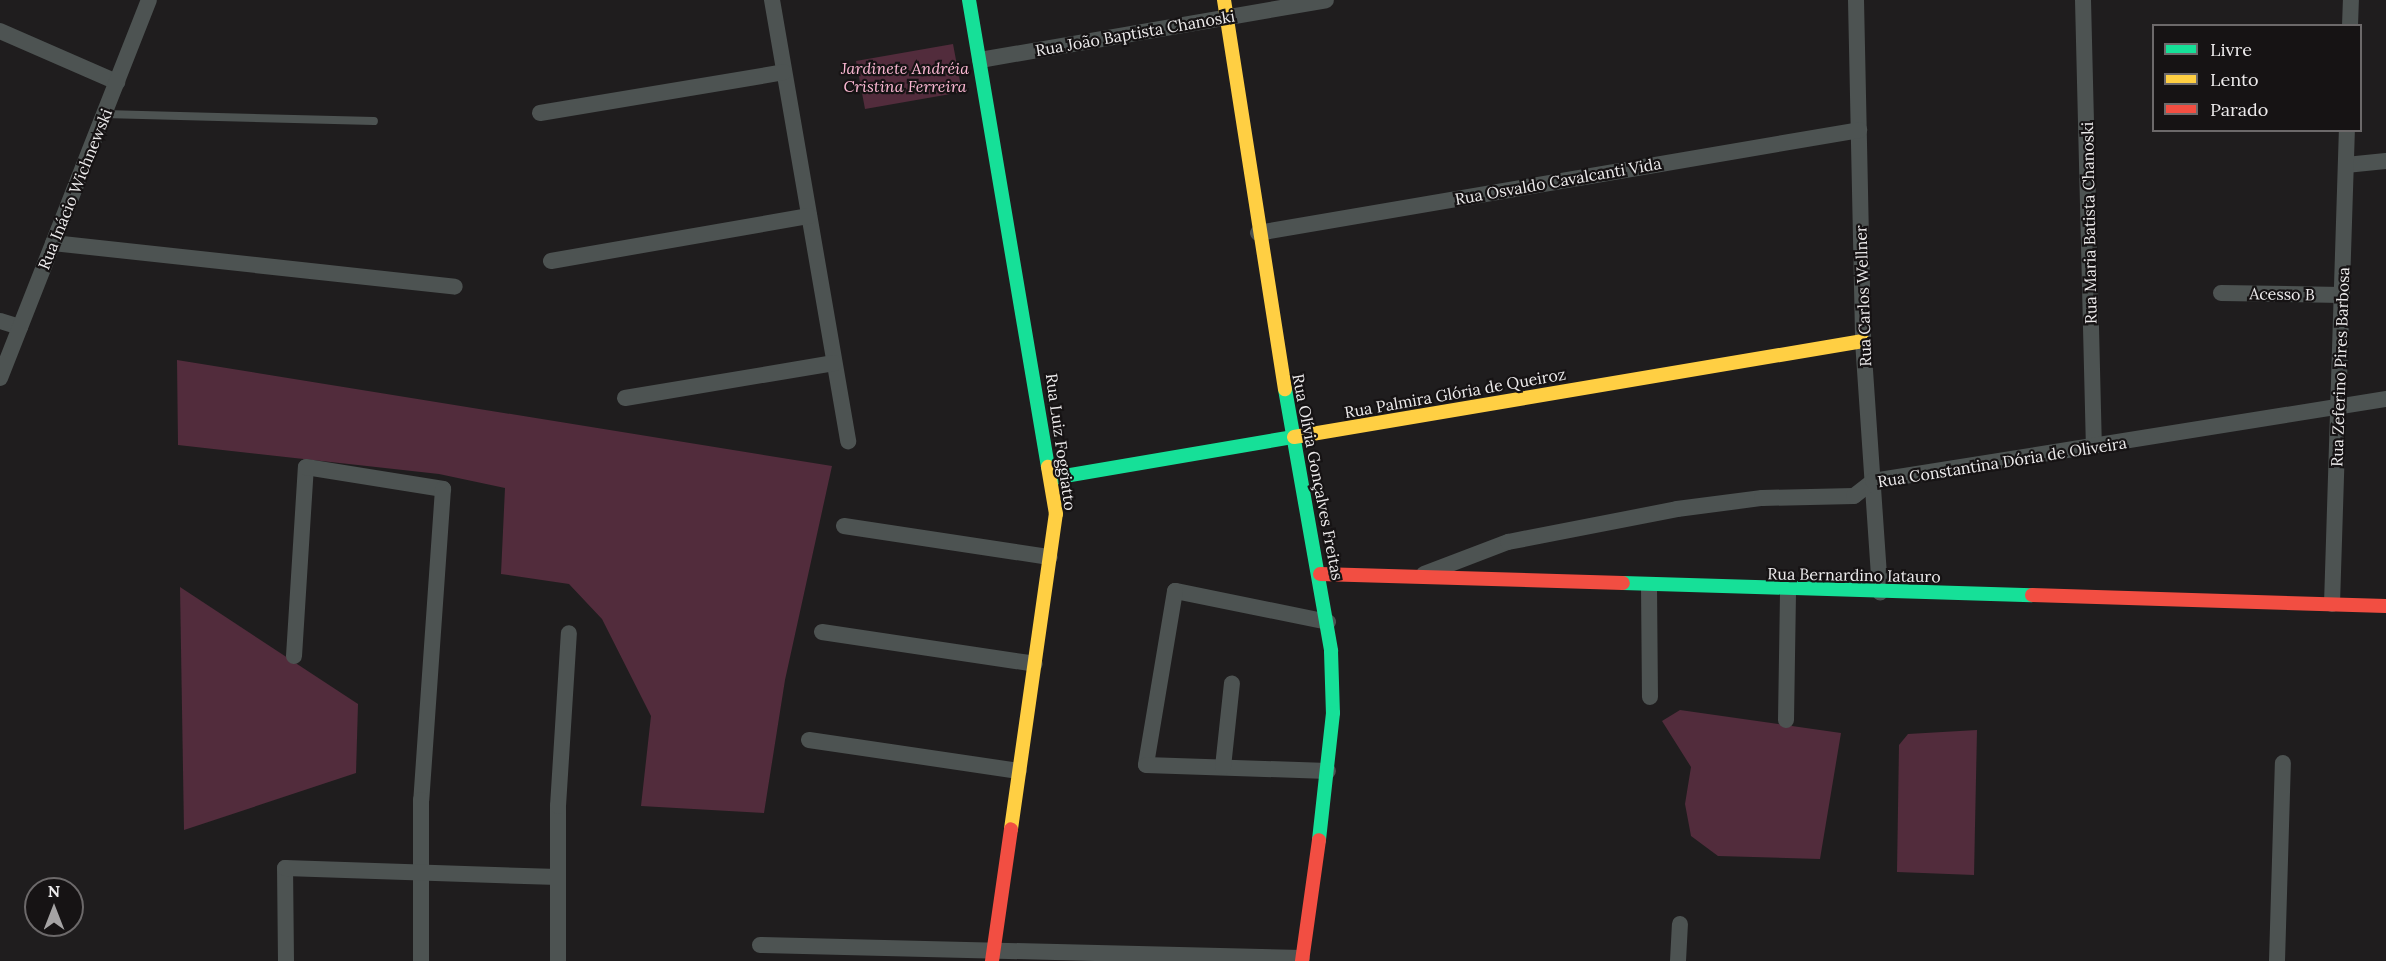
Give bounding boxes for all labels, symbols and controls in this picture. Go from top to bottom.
street label: Rua João Baptista Chanoski [1034,6,1236,60]
legend [2152,24,2362,132]
text: Livre [2210,38,2252,61]
park label: Jardinete Andréia Cristina Ferreira [841,58,969,96]
text: Lento [2210,68,2258,91]
text: Parado [2210,98,2268,121]
street label: Rua Inácio Wichnewski [34,106,116,272]
street label: Rua Maria Batista Chanoski [2078,122,2100,324]
street label: Rua Osvaldo Cavalcanti Vida [1453,153,1663,209]
street label: Rua Carlos Wellner [1851,225,1875,367]
street label: Rua Zeferino Pires Barbosa [2327,267,2353,467]
street label: Acesso B [2249,284,2315,304]
street label: Rua Palmira Glória de Queiroz [1343,364,1567,422]
street label: Rua Luiz Foggiatto [1042,372,1080,512]
street label: Rua Olívia Gonçalves Freitas [1289,372,1347,582]
street label: Rua Constantina Dória de Oliveira [1876,433,2128,491]
street label: Rua Bernardino Iatauro [1767,564,1941,586]
north arrow [24,877,84,937]
text: N [48,881,60,901]

